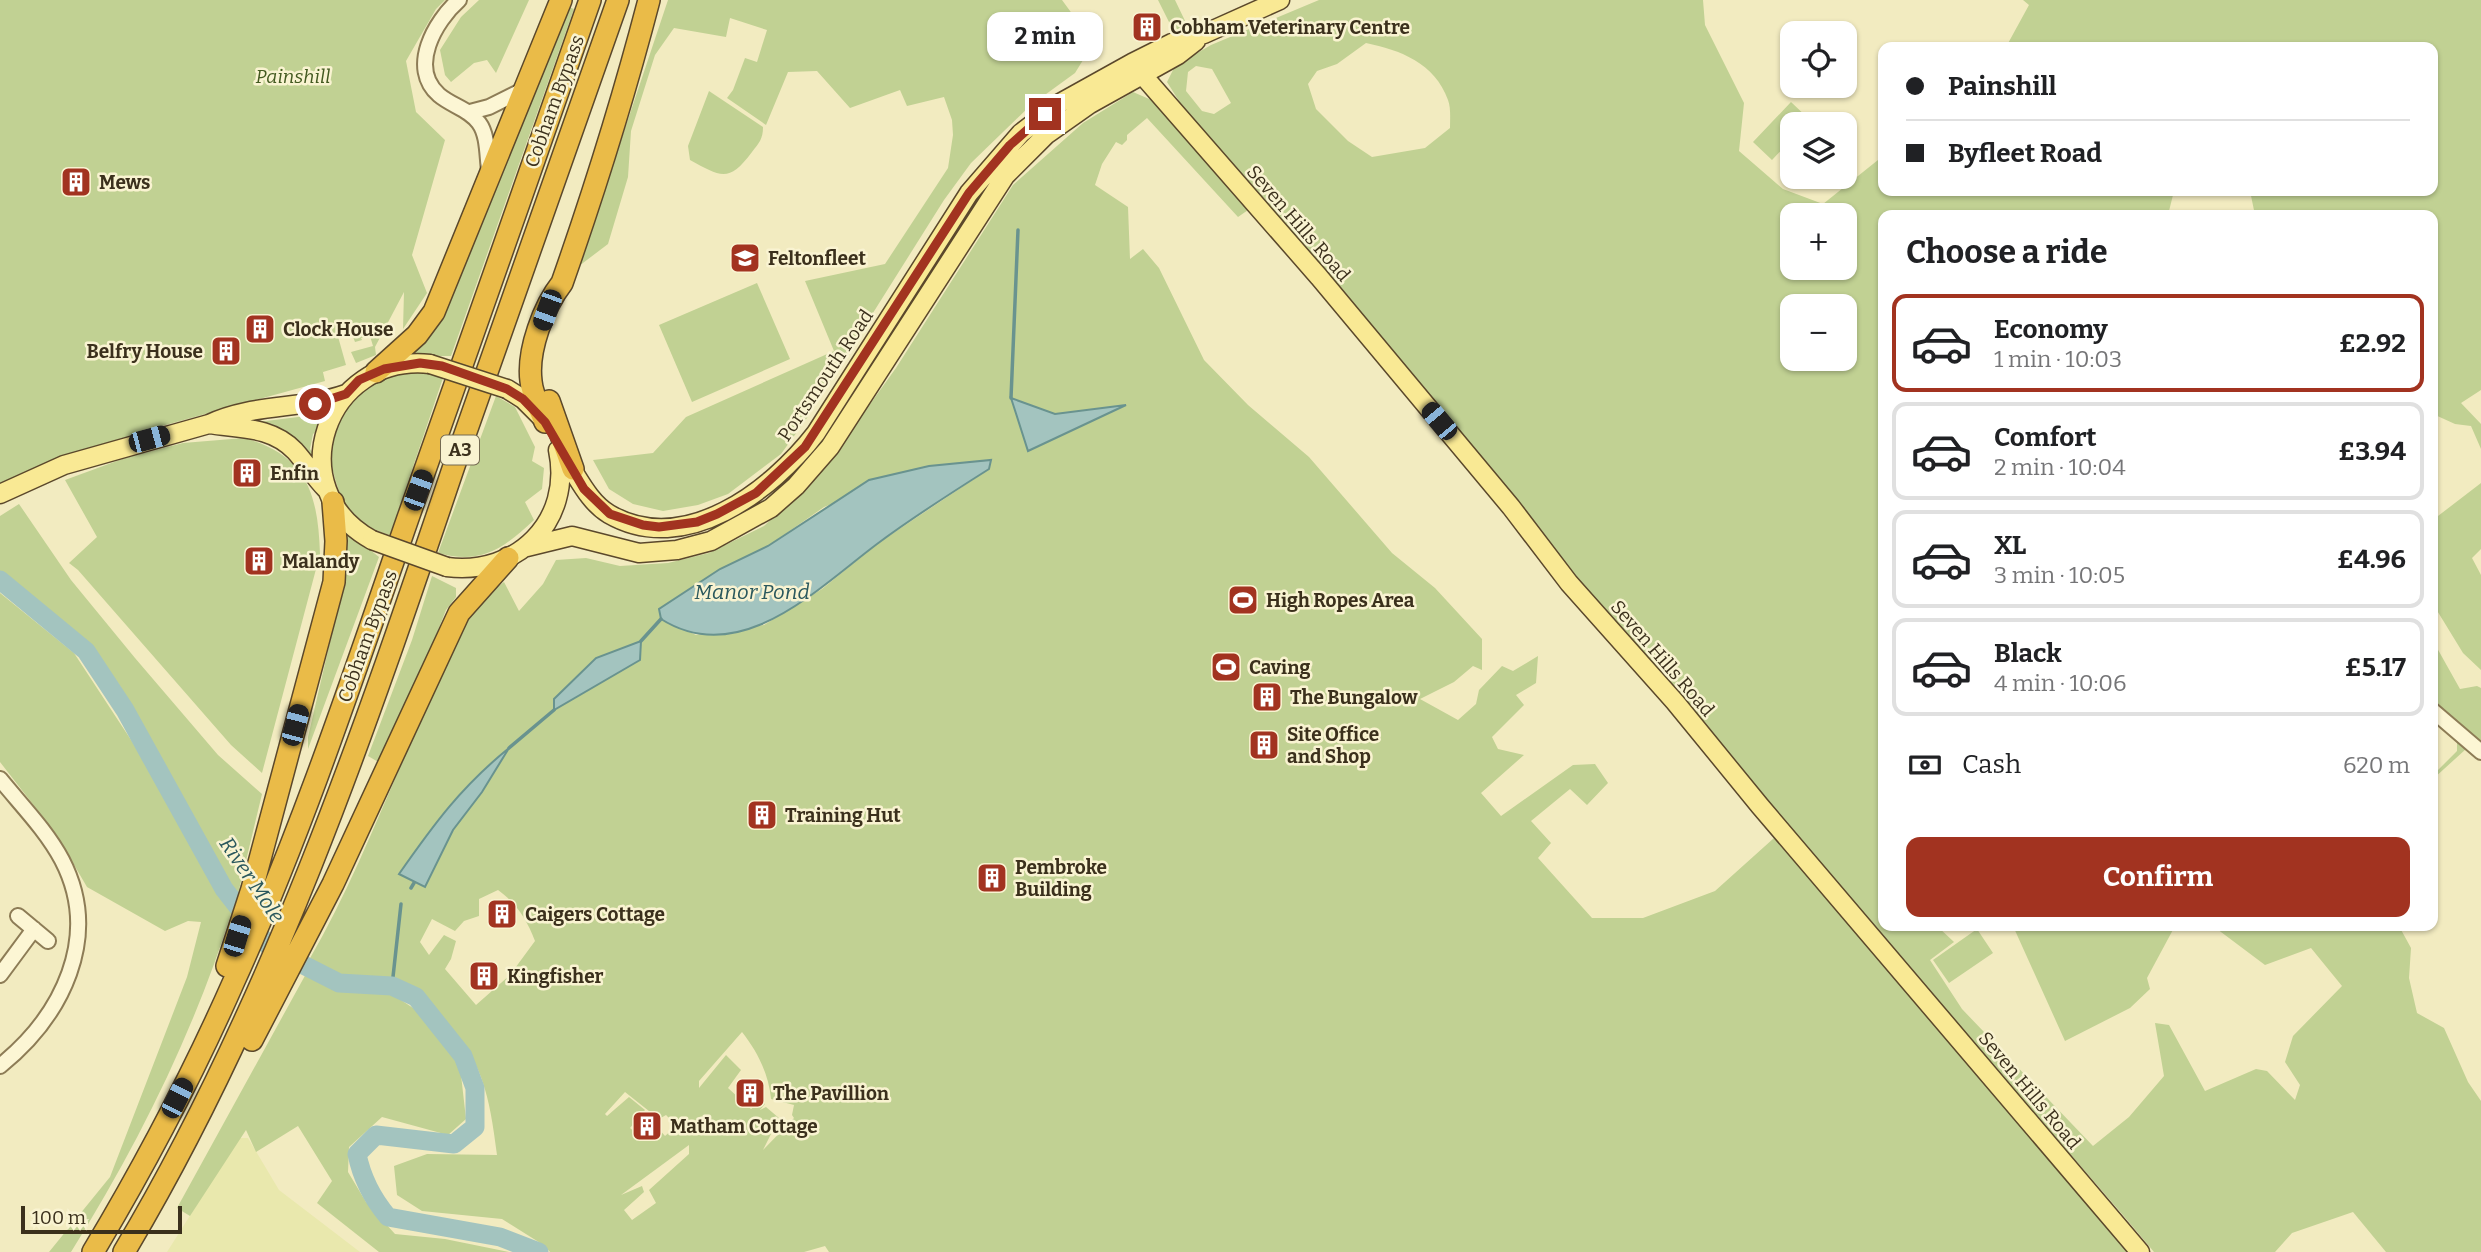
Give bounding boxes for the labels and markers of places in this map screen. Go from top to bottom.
building icon: Cobham Veterinary Centre [1130,10,1164,44]
place label: Cobham Veterinary Centre [1170,16,1410,39]
building icon: Mews [59,165,93,199]
place label: Mews [99,171,150,194]
school or university icon: Feltonfleet [728,241,762,275]
place label: Feltonfleet [768,247,866,270]
building icon: Clock House [243,312,277,346]
place label: Clock House [283,318,393,341]
building icon: Belfry House [209,334,243,368]
place label: Belfry House [86,340,203,363]
building icon: Enfin [230,456,264,490]
place label: Enfin [270,462,320,485]
building icon: Malandy [242,544,276,578]
place label: Malandy [282,550,360,573]
sports icon: High Ropes Area [1226,583,1260,617]
place label: High Ropes Area [1266,589,1415,612]
sports icon: Caving [1209,650,1243,684]
place label: Caving [1249,656,1310,679]
building icon: The Bungalow [1250,680,1284,714]
place label: The Bungalow [1290,686,1418,709]
place label: Site Office and Shop [1287,723,1379,768]
building icon: Site Office and Shop [1247,728,1281,762]
building icon: Training Hut [745,798,779,832]
place label: Training Hut [785,804,901,827]
place label: Pembroke Building [1015,856,1107,901]
building icon: Pembroke Building [975,861,1009,895]
building icon: Caigers Cottage [485,897,519,931]
place label: Caigers Cottage [525,903,665,926]
building icon: Kingfisher [467,959,501,993]
place label: Kingfisher [507,965,604,988]
building icon: The Pavillion [733,1076,767,1110]
place label: The Pavillion [773,1082,890,1105]
building icon: Matham Cottage [630,1109,664,1143]
place label: Matham Cottage [670,1115,818,1138]

